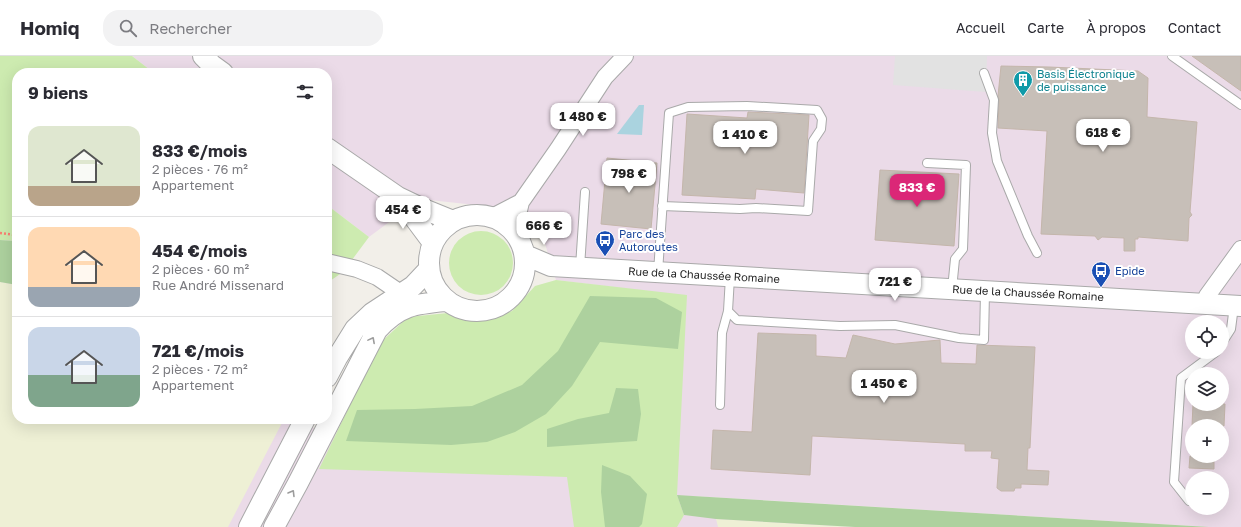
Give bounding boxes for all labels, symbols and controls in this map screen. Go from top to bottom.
search box [103,10,383,46]
text: Homiq [20,16,79,39]
icon: search [117,17,139,39]
text: Rechercher [149,19,232,37]
text: Accueil [956,19,1005,36]
text: Carte [1027,19,1064,36]
text: À propos [1086,19,1146,36]
text: Contact [1168,19,1221,36]
place label: Basis Électronique de puissance [1037,67,1135,93]
building icon: Basis Électronique de puissance [1012,69,1034,97]
icon: filters [294,81,316,103]
text: 9 biens [28,82,88,103]
pin: 1 480 € [546,103,620,137]
text: 1 480 € [559,108,607,124]
pin: 618 € [1075,119,1131,153]
pin: 1 410 € [708,121,782,155]
text: 618 € [1085,124,1121,140]
text: 1 410 € [722,126,768,142]
text: 833 €/mois [152,140,247,161]
icon: home [60,142,108,190]
pin: 798 € [601,160,657,194]
text: 2 pièces · 76 m² [152,161,248,177]
text: 798 € [611,165,647,181]
pin: 833 € [889,174,945,208]
text: Appartement [152,177,234,193]
text: 833 € [899,179,935,195]
pin: 454 € [375,196,431,230]
text: 454 € [385,201,421,217]
pin: 666 € [516,212,572,246]
text: 666 € [525,217,563,233]
place label: Parc des Autoroutes [619,227,678,253]
bus stop icon: Parc des Autoroutes [594,229,616,257]
text: 454 €/mois [152,240,247,261]
icon: home [60,243,108,291]
bus stop icon: Epide [1090,260,1112,288]
text: 2 pièces · 60 m² [152,261,249,277]
street label: Rue de la Chaussée Romaine [628,264,780,285]
place label: Epide [1115,264,1145,277]
pin: 721 € [867,268,923,302]
text: 721 € [878,273,912,289]
text: Rue André Missenard [152,277,284,293]
street label: Rue de la Chaussée Romaine [952,282,1104,303]
map controls [1185,315,1229,515]
button: locate [1185,315,1229,359]
one-way arrow [367,337,374,344]
text: 721 €/mois [152,340,244,361]
icon: home [60,343,108,391]
text: 2 pièces · 72 m² [152,361,248,377]
button: layers [1185,367,1229,411]
pin: 1 450 € [847,370,921,404]
text: 1 450 € [861,375,907,391]
text: Appartement [152,377,234,393]
button: + [1185,419,1229,463]
button: − [1185,471,1229,515]
one-way arrow [287,490,295,497]

